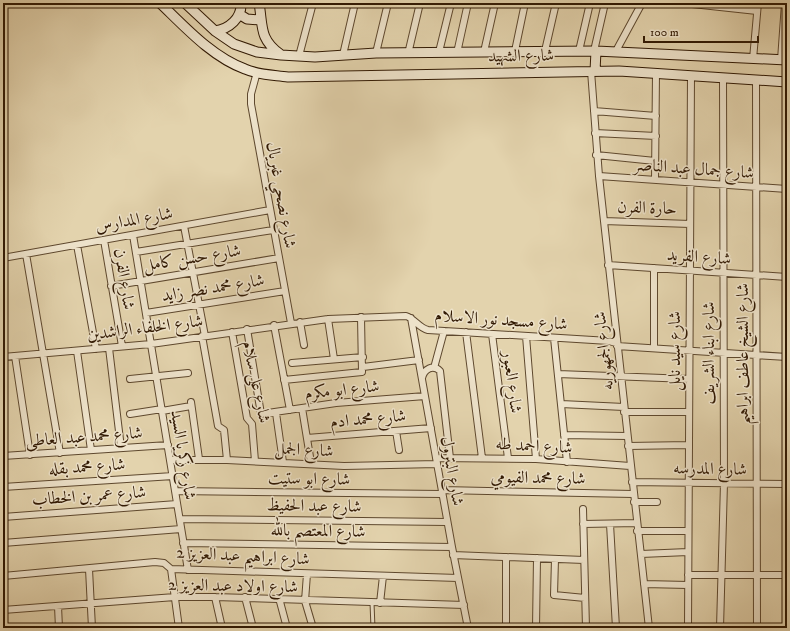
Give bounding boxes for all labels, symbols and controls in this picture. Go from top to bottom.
scale bar [644,18,758,44]
text: 100 m [650,25,679,40]
street label: شارع الشهيد [488,44,554,70]
street label: شارع نصحي غبريال [257,140,301,251]
street label: شارع جمال عبد الناصر [631,154,755,186]
street label: حارة الفرن [617,196,677,220]
street label: شارع المدارس [94,202,175,240]
street label: شارع حسن كامل [142,239,243,279]
street label: شارع الفريد [666,244,732,272]
street label: شارع الفرن [106,247,140,312]
street label: شارع محمد نصر زايد [160,269,266,309]
street label: شارع الشيخ عاطف ابراهيم [732,283,759,425]
street label: شارع ابناء الشريف [698,302,722,404]
street label: شارع مسجد نور الاسلام [433,304,568,339]
street label: شارع الخلفاء الراشدين [86,310,205,348]
street label: شارع الجمهوريه [589,310,621,391]
street label: شارع سيد نايل [664,311,688,391]
street label: شارع على سلام [234,339,275,426]
street label: شارع العبور [495,347,527,415]
street label: شارع ابو مكرم [303,375,381,408]
street label: شارع محمد ادم [329,405,407,436]
street label: شارع زكريا السيد [163,409,201,502]
street label: شارع محمد عبد العاطى [25,422,144,454]
street label: شارع احمد طه [495,433,573,461]
street label: شارع البترول [433,434,469,508]
street label: شارع الجمل [274,437,334,465]
street label: شارع محمد بقله [48,453,126,483]
street label: شارع المدرسه [673,457,747,483]
street label: شارع محمد الفيومي [490,466,586,493]
street label: شارع ابو ستيت [267,467,350,493]
street label: شارع عمر بن الخطاب [31,481,147,513]
street label: شارع عبد الحفيظ [266,494,362,520]
street label: شارع المعتصم بالله [270,516,366,548]
street label: شارع ابراهيم عبد العزيز 2 [175,542,310,575]
street label: شارع اولاد عبد العزيز 2 [168,574,298,600]

